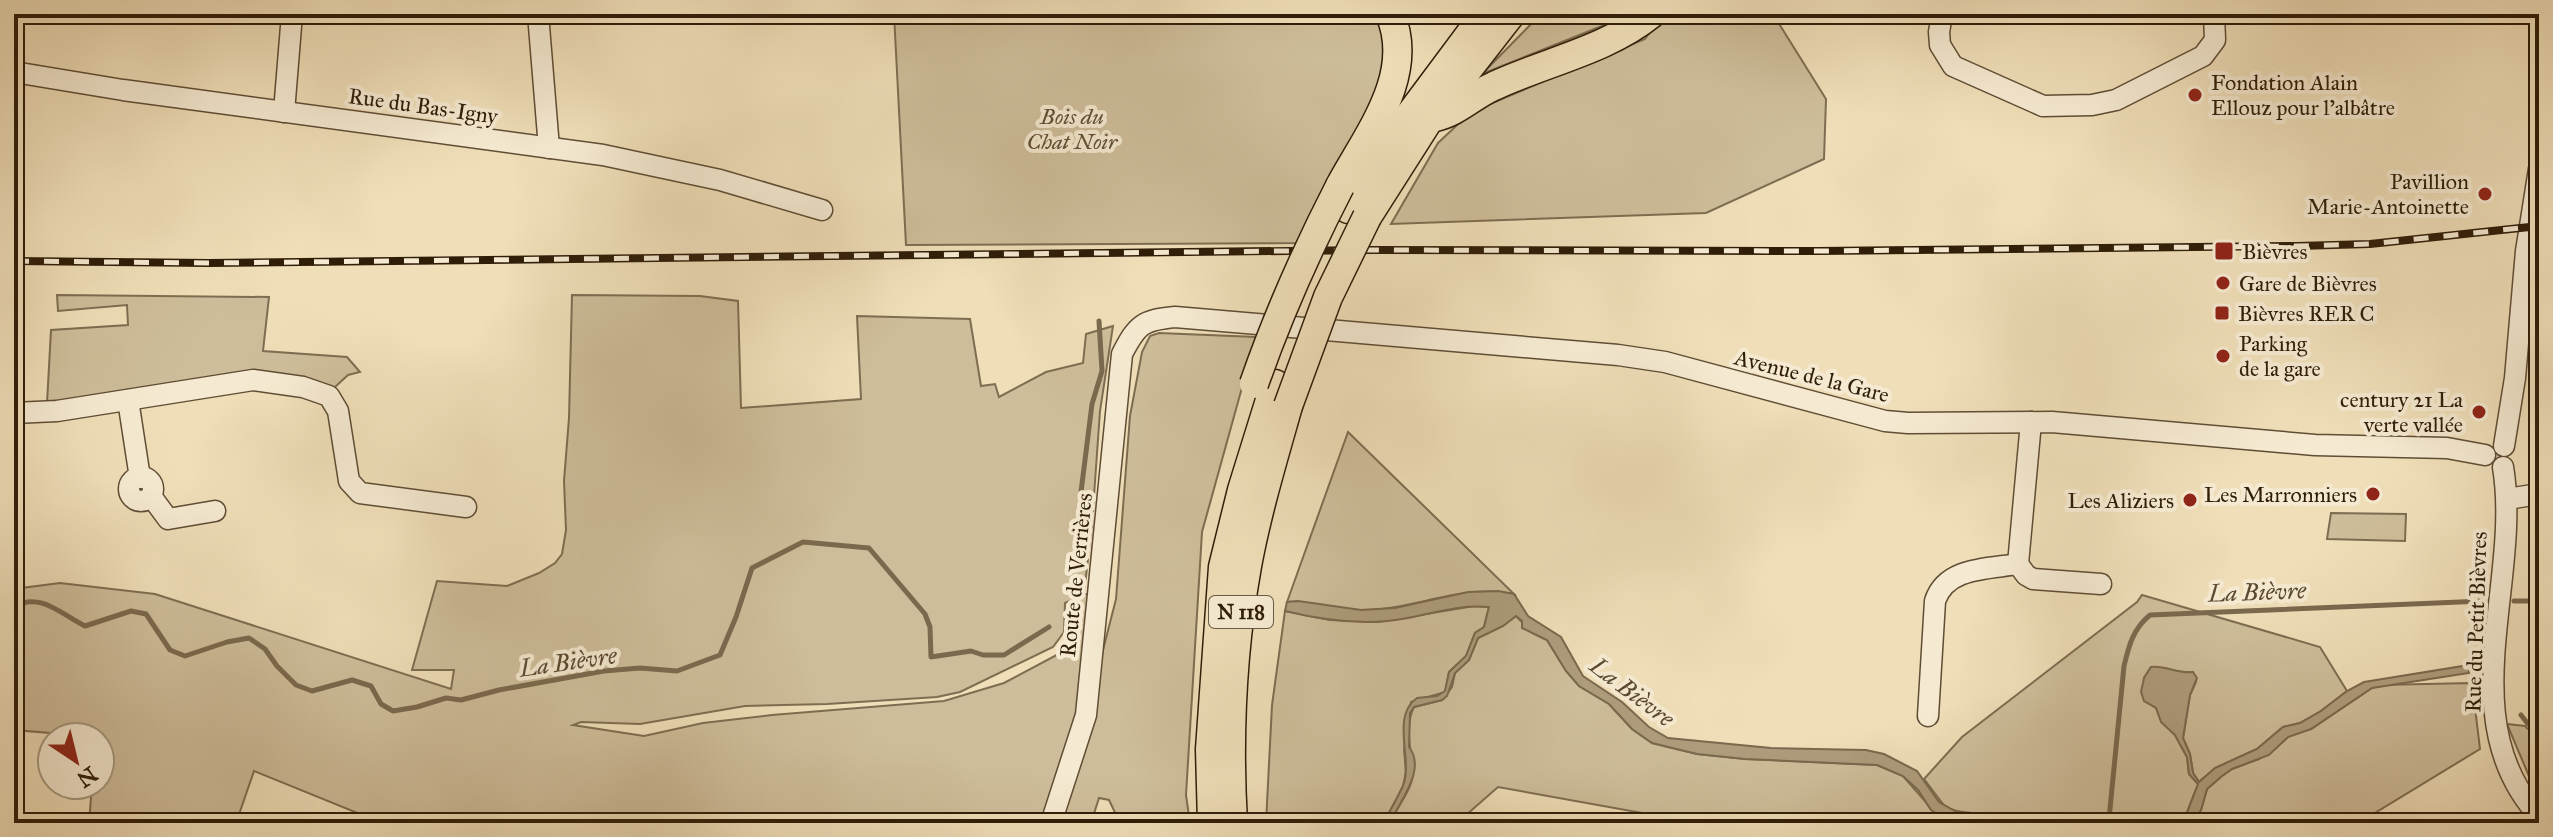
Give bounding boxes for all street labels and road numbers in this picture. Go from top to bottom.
street label: Rue du Bas-Igny [347,82,500,130]
street label: Avenue de la Gare [1731,344,1892,408]
street label: Route de Verrières [1054,492,1098,658]
street label: Rue du Petit Bièvres [2459,531,2493,713]
road number: N 118 [1209,596,1273,628]

